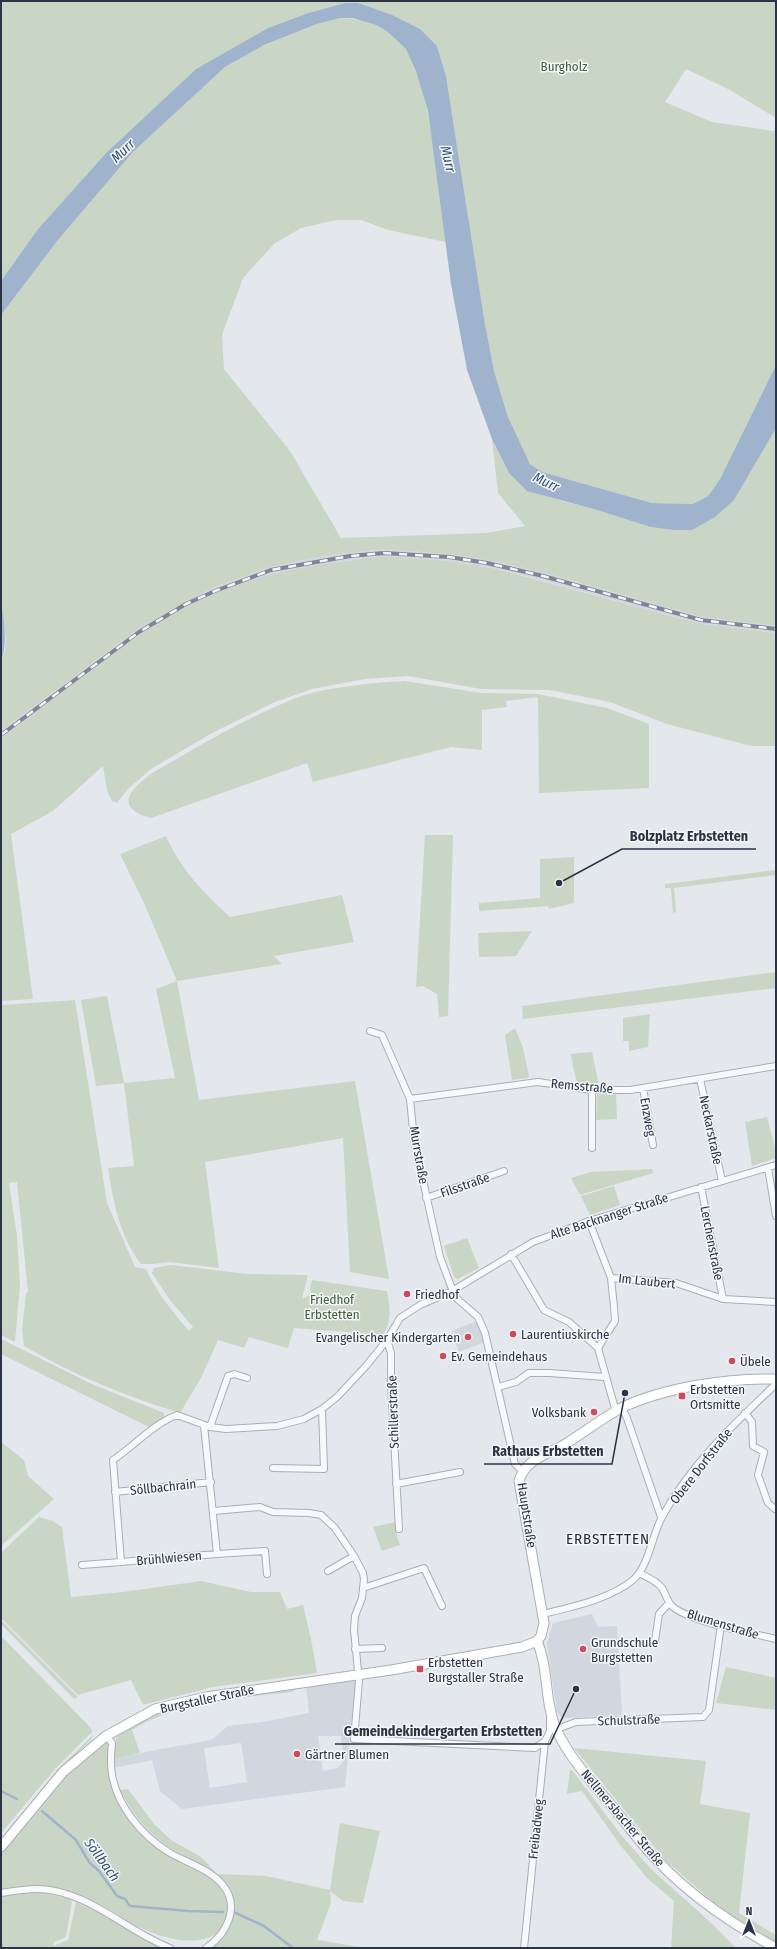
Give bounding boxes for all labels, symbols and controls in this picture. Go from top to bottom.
park label: Burgholz [541,59,587,74]
water label: Murr [107,135,139,166]
water label: Murr [437,144,460,175]
water label: Murr [530,468,563,496]
callout: Bolzplatz Erbstetten [622,823,756,849]
text: Bolzplatz Erbstetten [630,828,748,845]
street label: Remsstraße [550,1076,614,1096]
street label: Neckarstraße [696,1094,726,1166]
street label: Enzweg [637,1096,659,1138]
street label: Murrstraße [407,1125,431,1185]
street label: Filsstraße [438,1170,492,1200]
street label: Alte Backnanger Straße [548,1190,670,1242]
street label: Lerchenstraße [697,1205,727,1281]
street label: Im Laubert [618,1271,677,1292]
place label: Friedhof [415,1287,460,1302]
marker: Friedhof [402,1289,412,1299]
park label: Friedhof Erbstetten [304,1292,360,1322]
place label: Laurentiuskirche [521,1327,610,1342]
marker: Laurentiuskirche [508,1329,518,1339]
place label: Evangelischer Kindergarten [315,1330,460,1345]
marker: Evangelischer Kindergarten [463,1332,473,1342]
place label: Ev. Gemeindehaus [451,1349,548,1364]
marker: Ev. Gemeindehaus [438,1351,448,1361]
place label: Übele [740,1353,771,1369]
marker: Übele [727,1356,737,1366]
street label: Schillerstraße [384,1375,402,1449]
place label: Erbstetten Ortsmitte [690,1382,745,1412]
marker: Erbstetten Ortsmitte [677,1391,687,1401]
place label: Volksbank [532,1405,587,1420]
marker: Volksbank [589,1407,599,1417]
street label: Obere Dorfstraße [667,1425,735,1507]
callout: Rathaus Erbstetten [484,1438,612,1464]
text: Rathaus Erbstetten [492,1443,604,1460]
street label: Söllbachrain [129,1476,197,1498]
street label: Hauptstraße [514,1481,540,1549]
district label: ERBSTETTEN [566,1530,650,1548]
street label: Brühlwiesen [136,1548,202,1568]
street label: Blumenstraße [685,1606,761,1642]
place label: Grundschule Burgstetten [591,1635,658,1665]
marker: Grundschule Burgstetten [578,1644,588,1654]
place label: Erbstetten Burgstaller Straße [428,1655,524,1685]
marker: Erbstetten Burgstaller Straße [415,1664,425,1674]
street label: Burgstaller Straße [159,1682,255,1716]
street label: Schulstraße [597,1711,661,1729]
callout: Gemeindekindergarten Erbstetten [335,1718,550,1744]
text: Gemeindekindergarten Erbstetten [344,1723,542,1740]
place label: Gärtner Blumen [305,1747,389,1762]
marker: Gärtner Blumen [292,1749,302,1759]
street label: Nellmersbacher Straße [578,1767,668,1869]
street label: Freibadweg [525,1797,547,1860]
water label: Söllbach [80,1834,123,1885]
north arrow [729,1901,769,1941]
text: N [746,1905,752,1918]

